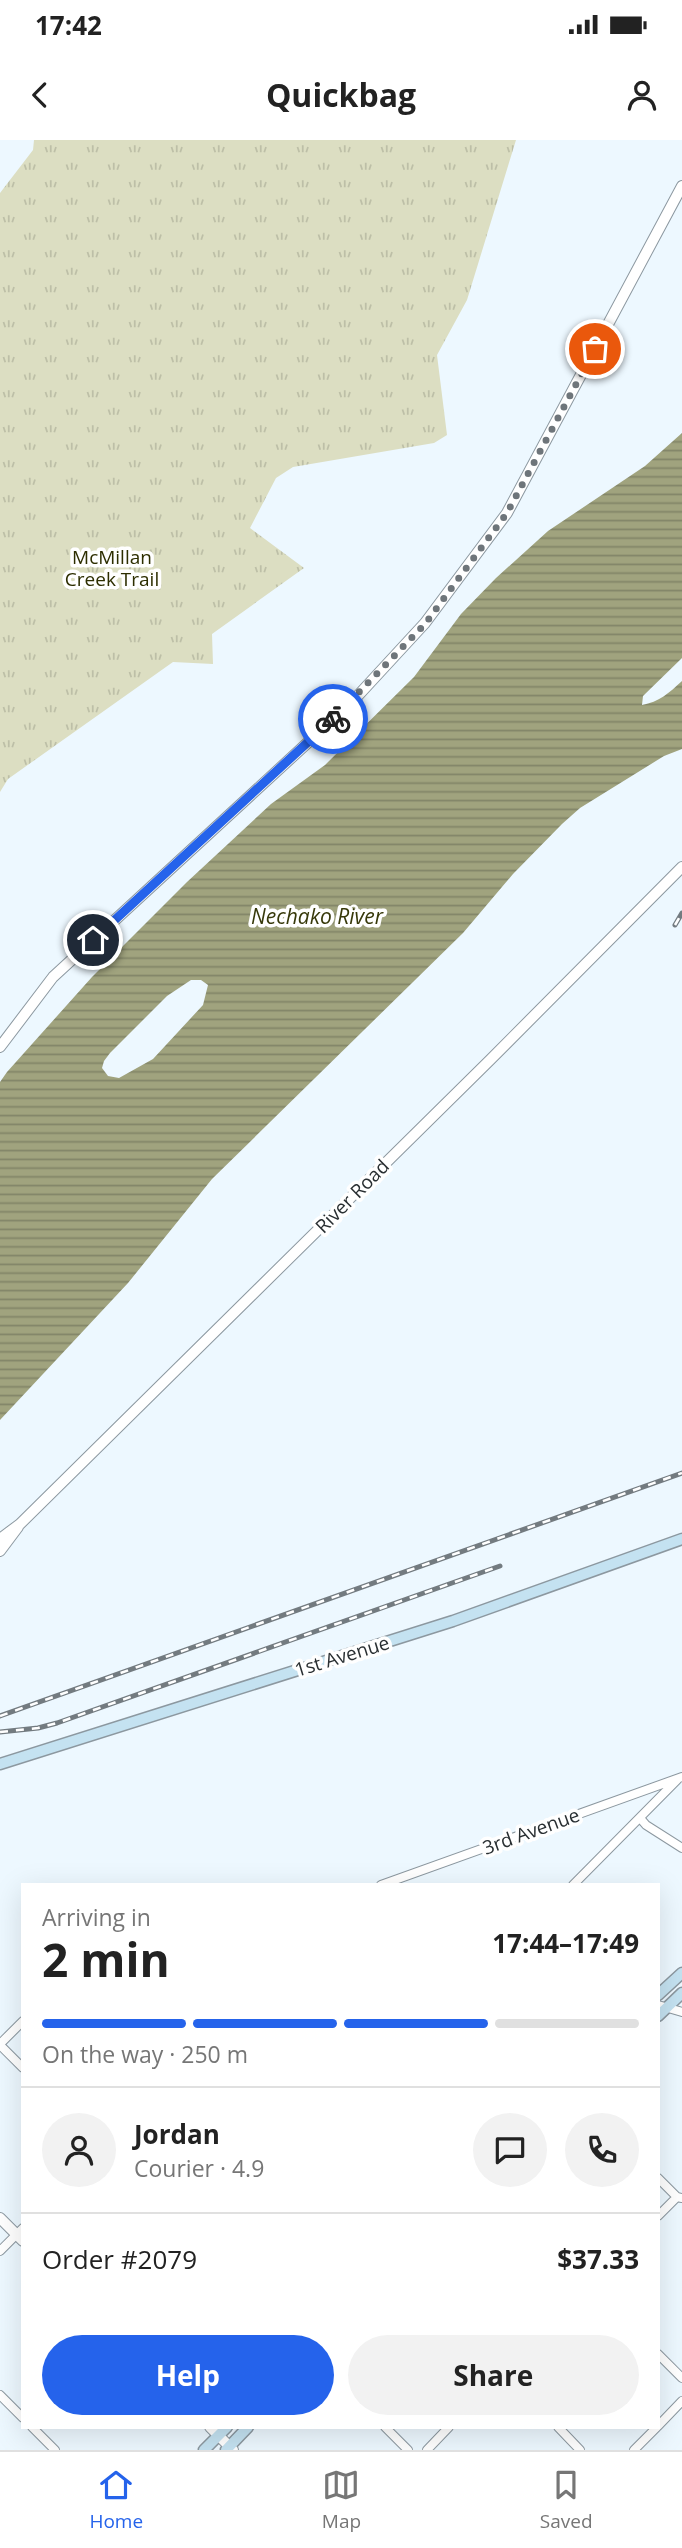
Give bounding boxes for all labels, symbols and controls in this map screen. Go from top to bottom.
text: 17:42 [35,7,102,43]
text: Quickbag [266,73,416,116]
icon: back [21,76,59,114]
icon: person [623,76,661,114]
pin [565,319,625,379]
icon: bag [576,330,614,368]
park label: McMillan Creek Trail [65,544,159,592]
courier [298,684,368,754]
icon: bike [314,700,352,738]
water label: Nechako River [251,902,384,930]
pin [63,910,123,970]
icon: home [74,921,112,959]
street label: River Road [309,1153,395,1239]
street label: 1st Avenue [291,1629,393,1683]
street label: 3rd Avenue [479,1801,583,1861]
text: Arriving in [42,1901,151,1933]
text: 17:44–17:49 [492,1925,639,1961]
text: 2 min [42,1928,170,1990]
text: On the way · 250 m [42,2038,248,2070]
button: person [42,2113,116,2187]
button: chat [473,2113,547,2187]
button: phone [565,2113,639,2187]
text: Jordan [134,2116,220,2152]
text: Courier · 4.9 [134,2152,264,2184]
text: Order #2079 [42,2241,197,2277]
text: $37.33 [557,2241,639,2277]
button: Help [42,2335,334,2415]
button: Share [348,2335,639,2415]
tab: Home [89,2466,143,2534]
tab: Map [322,2466,361,2534]
tab: Saved [540,2466,593,2534]

